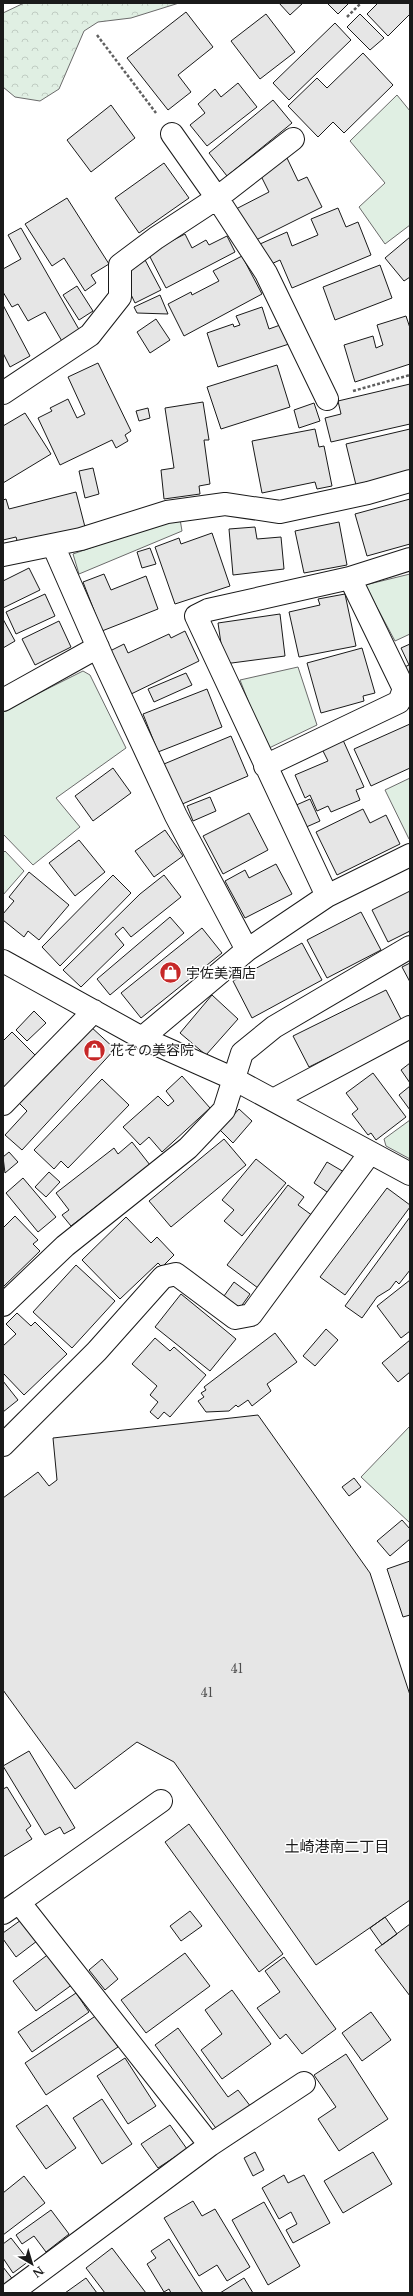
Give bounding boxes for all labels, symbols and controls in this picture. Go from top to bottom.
shop icon: 宇佐美酒店 [158,960,184,986]
place label: 宇佐美酒店 [186,964,256,982]
shop icon: 花ぞの美容院 [82,1037,108,1063]
place label: 花ぞの美容院 [110,1041,194,1059]
house number: 41 [231,1661,243,1676]
house number: 41 [201,1685,213,1700]
district label: 土崎港南二丁目 [284,1837,390,1856]
north arrow [12,2244,52,2284]
text: N [29,2263,47,2281]

